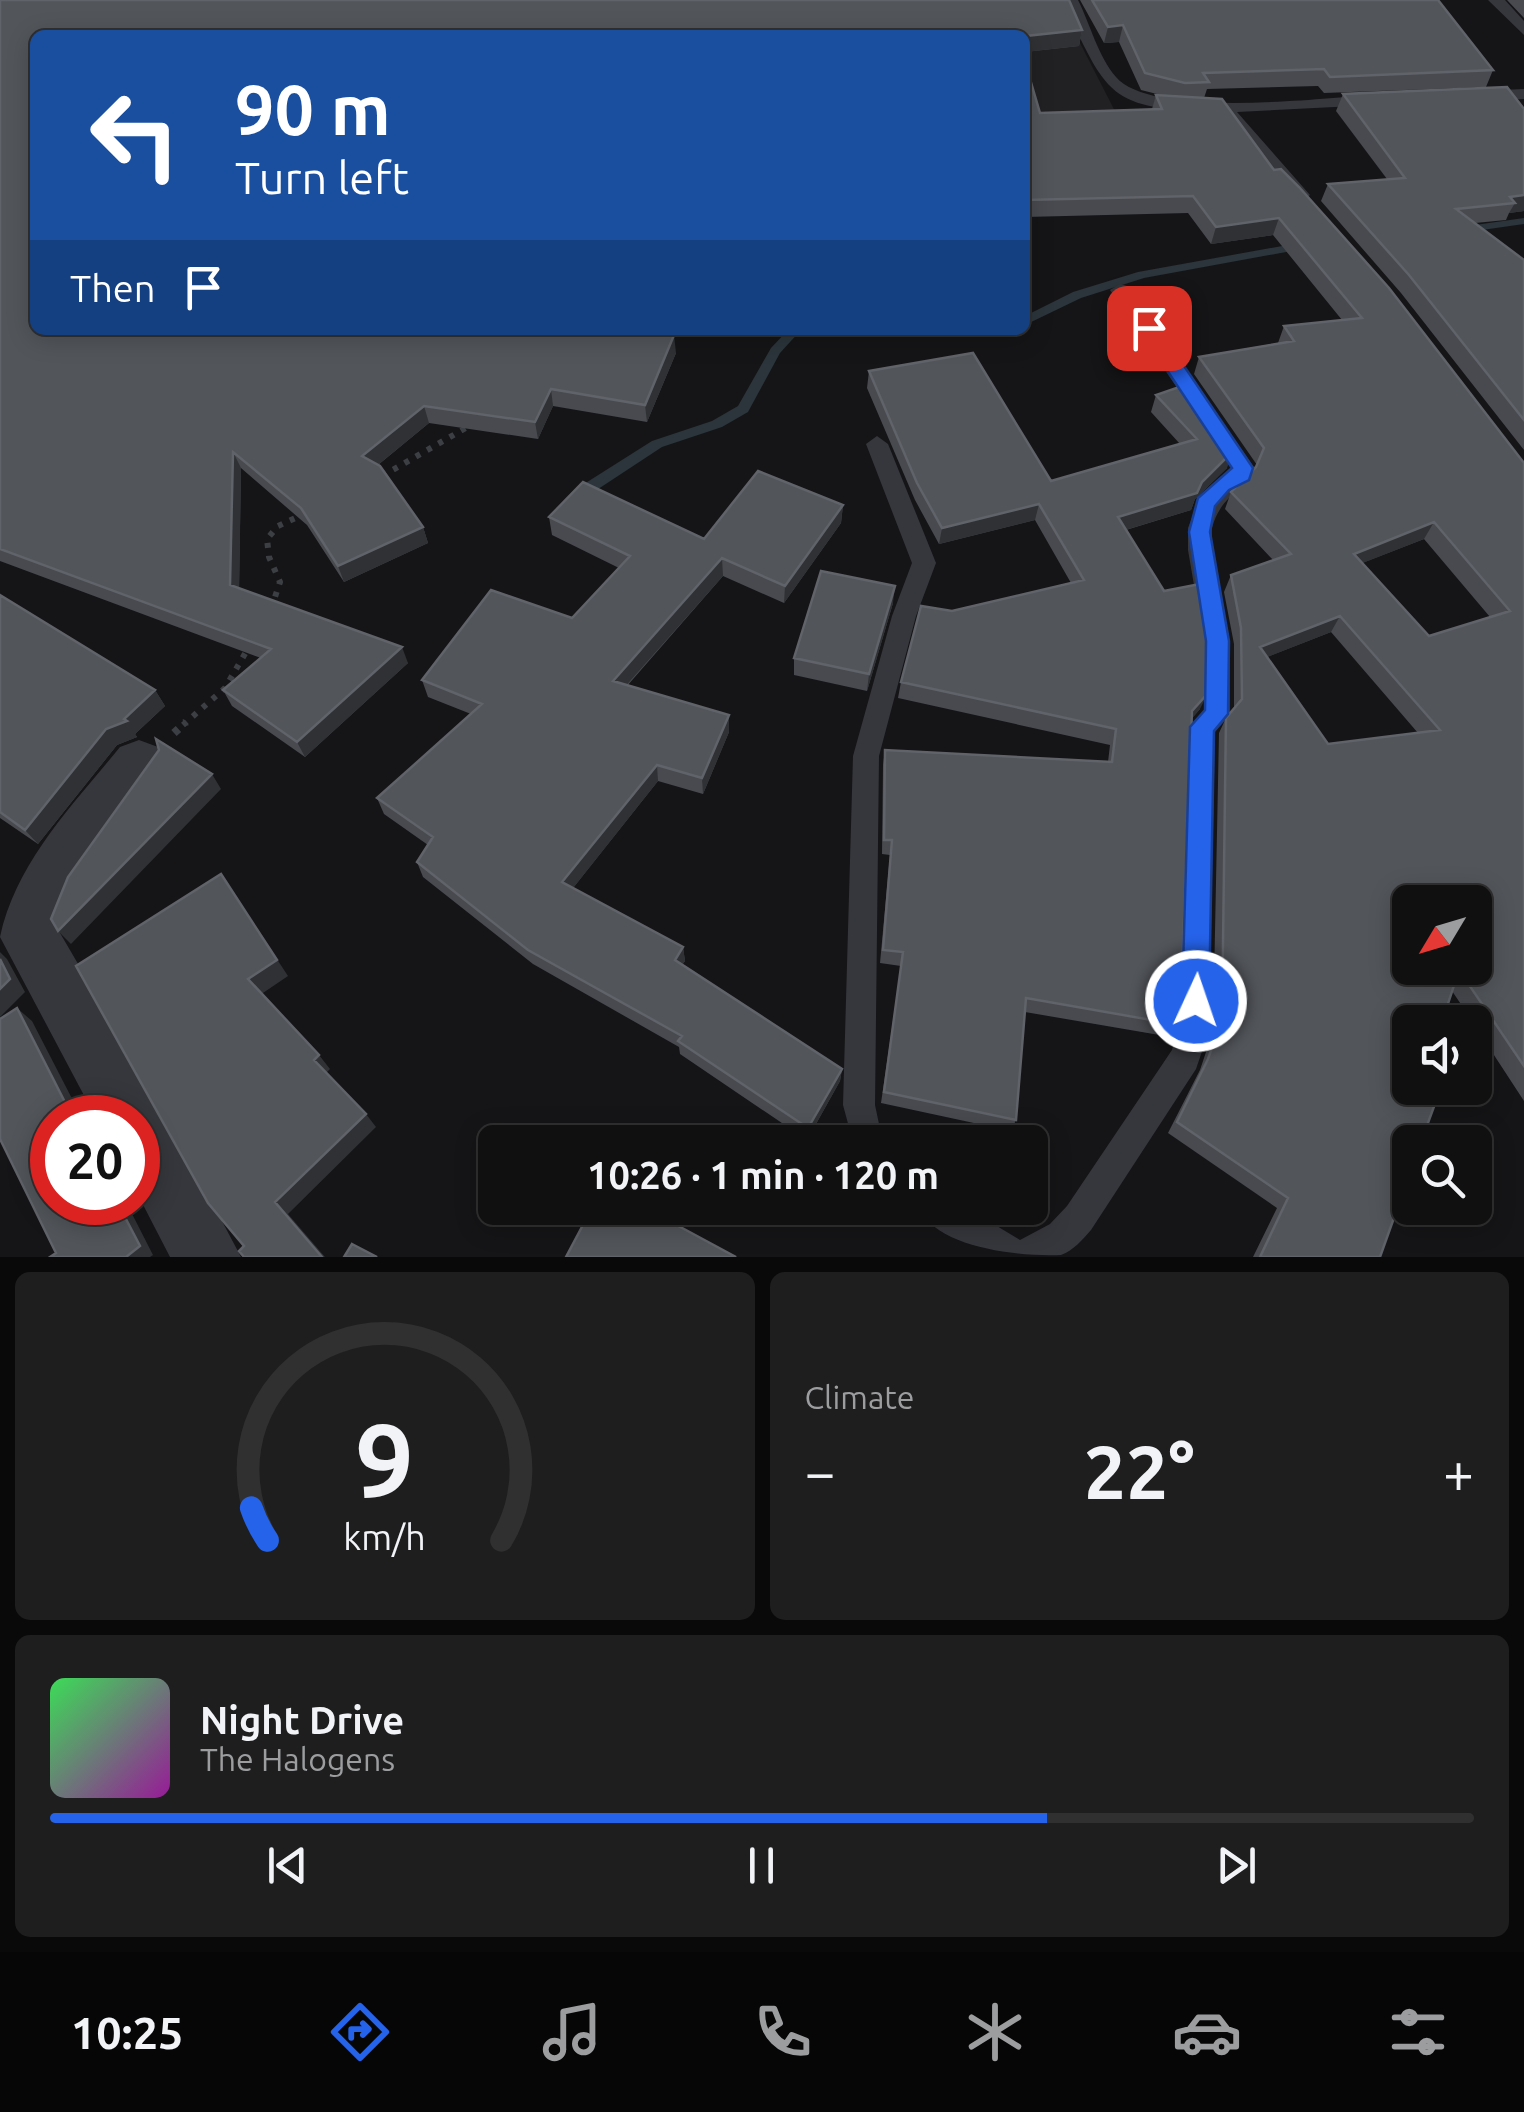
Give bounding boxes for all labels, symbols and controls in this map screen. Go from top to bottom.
icon: left [70,70,200,200]
text: 90 m [235,70,391,148]
text: Turn left [235,152,409,203]
icon: arrive [176,260,231,315]
text: Then [70,267,156,309]
pin [1107,286,1192,371]
icon: arrive [1122,301,1177,356]
north arrow [1392,885,1492,985]
map controls [1392,885,1492,1225]
position arrow [1144,949,1248,1053]
button: sound [1392,1005,1492,1105]
speed limit sign: 20 [30,1095,160,1225]
button: search [1392,1125,1492,1225]
text: 10:26 · 1 min · 120 m [587,1154,939,1196]
text: Climate [805,1379,915,1415]
text: 9 [355,1401,414,1518]
text: 22° [1084,1429,1195,1513]
text: − [805,1441,836,1502]
text: + [1443,1441,1474,1502]
text: km/h [343,1517,426,1557]
text: Night Drive [200,1699,404,1741]
text: The Halogens [200,1741,395,1777]
icon: previous [260,1838,315,1893]
icon: pause [734,1838,789,1893]
icon: next [1209,1838,1264,1893]
icon: directions [325,1997,395,2067]
icon: music [537,1997,607,2067]
icon: phone [748,1997,818,2067]
icon: climate [960,1997,1030,2067]
icon: car [1172,1997,1242,2067]
icon: filters [1383,1997,1453,2067]
text: 10:25 [71,2007,183,2058]

